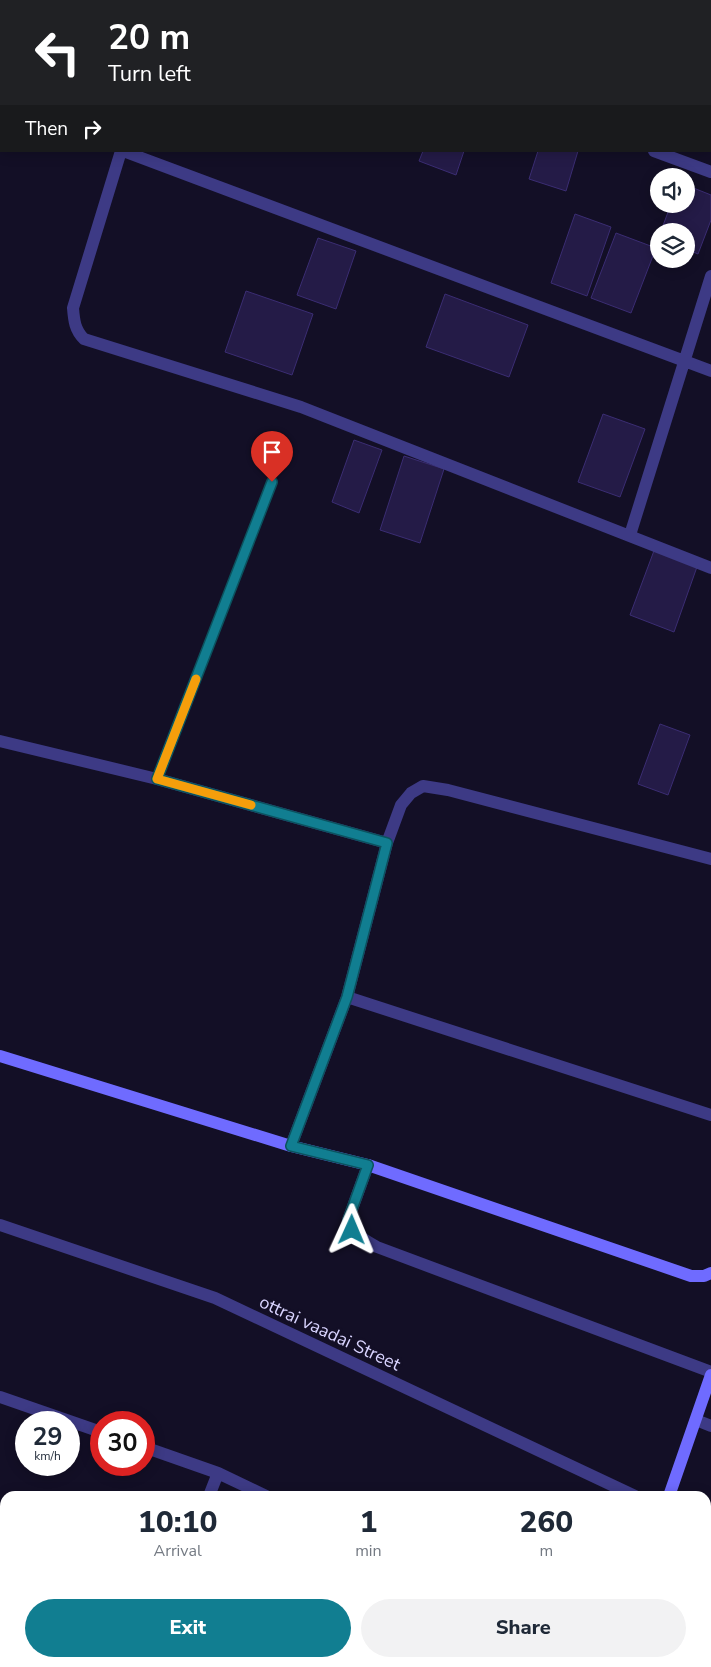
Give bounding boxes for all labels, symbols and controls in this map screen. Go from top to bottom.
text: 20 m [108,14,190,61]
icon: left [25,20,90,85]
text: Turn left [108,59,191,89]
icon: right [78,115,106,143]
text: Then [25,116,68,142]
map controls [650,168,695,268]
button: sound [650,168,695,213]
button: layers [650,223,695,268]
pin [251,431,293,482]
icon: arrive [258,438,286,466]
position arrow [325,1203,377,1255]
street label: ottrai vaadai Street [256,1290,405,1377]
speed limit sign: 30 [90,1411,155,1476]
text: 29 [32,1420,63,1454]
text: km/h [34,1448,61,1464]
text: 10:10 [138,1502,217,1543]
text: 1 [359,1502,377,1543]
text: 260 [519,1502,573,1543]
text: Arrival [154,1540,202,1562]
text: min [355,1540,382,1562]
text: m [539,1540,553,1562]
button: Exit [25,1599,351,1657]
button: Share [361,1599,686,1657]

